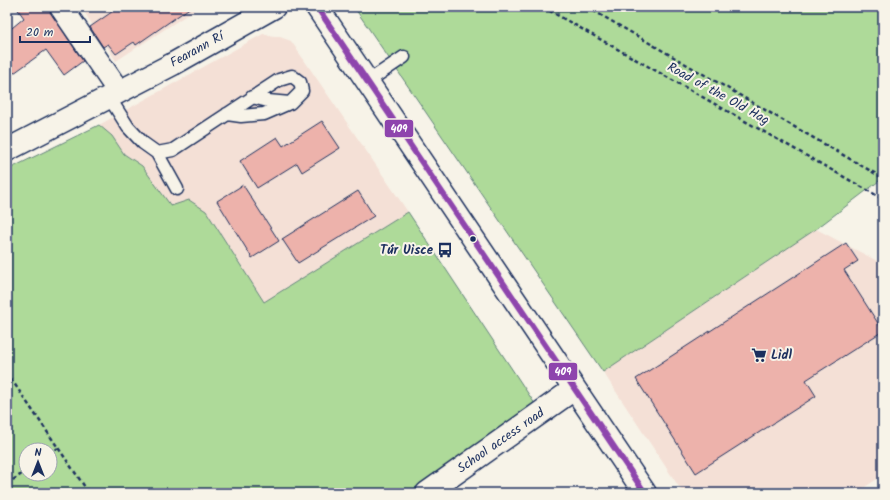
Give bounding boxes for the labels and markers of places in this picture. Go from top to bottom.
unlabelled marker [468,234,478,244]
place label: Túr Uisce [380,240,434,261]
bus stop icon: Túr Uisce [436,241,454,259]
place label: Lidl [771,345,792,366]
supermarket icon: Lidl [750,346,768,364]

